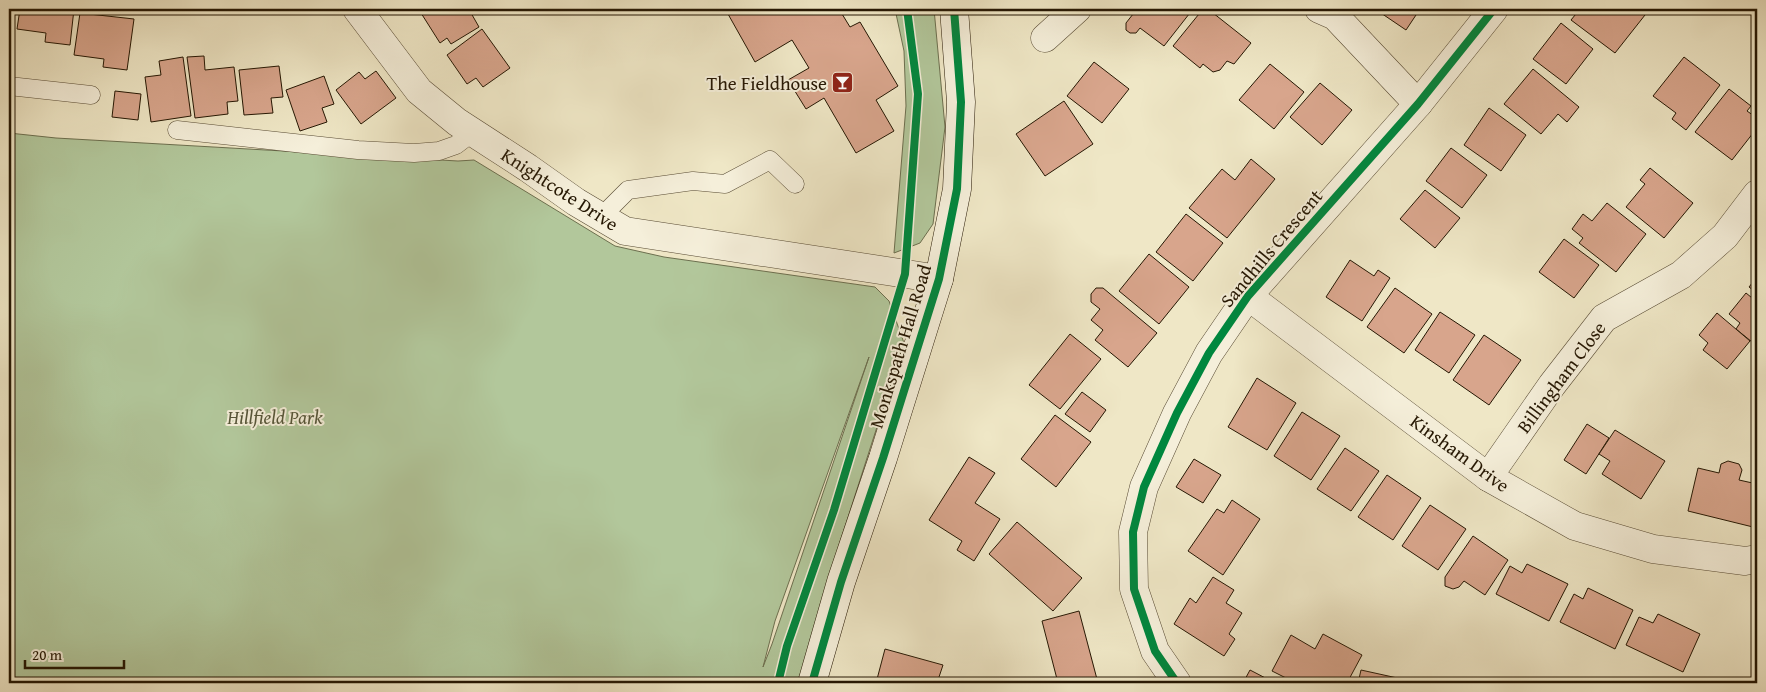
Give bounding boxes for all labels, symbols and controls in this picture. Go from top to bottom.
place label: The Fieldhouse [706,69,827,97]
bar icon: The Fieldhouse [831,71,855,95]
street label: Knightcote Drive [496,141,624,237]
street label: Sandhills Crescent [1213,183,1329,313]
street label: Monkspath Hall Road [862,260,939,431]
street label: Billingham Close [1510,315,1612,439]
park label: Hillfield Park [226,403,323,431]
street label: Kinsham Drive [1405,407,1516,499]
scale bar [25,637,124,669]
text: 20 m [32,644,63,665]

